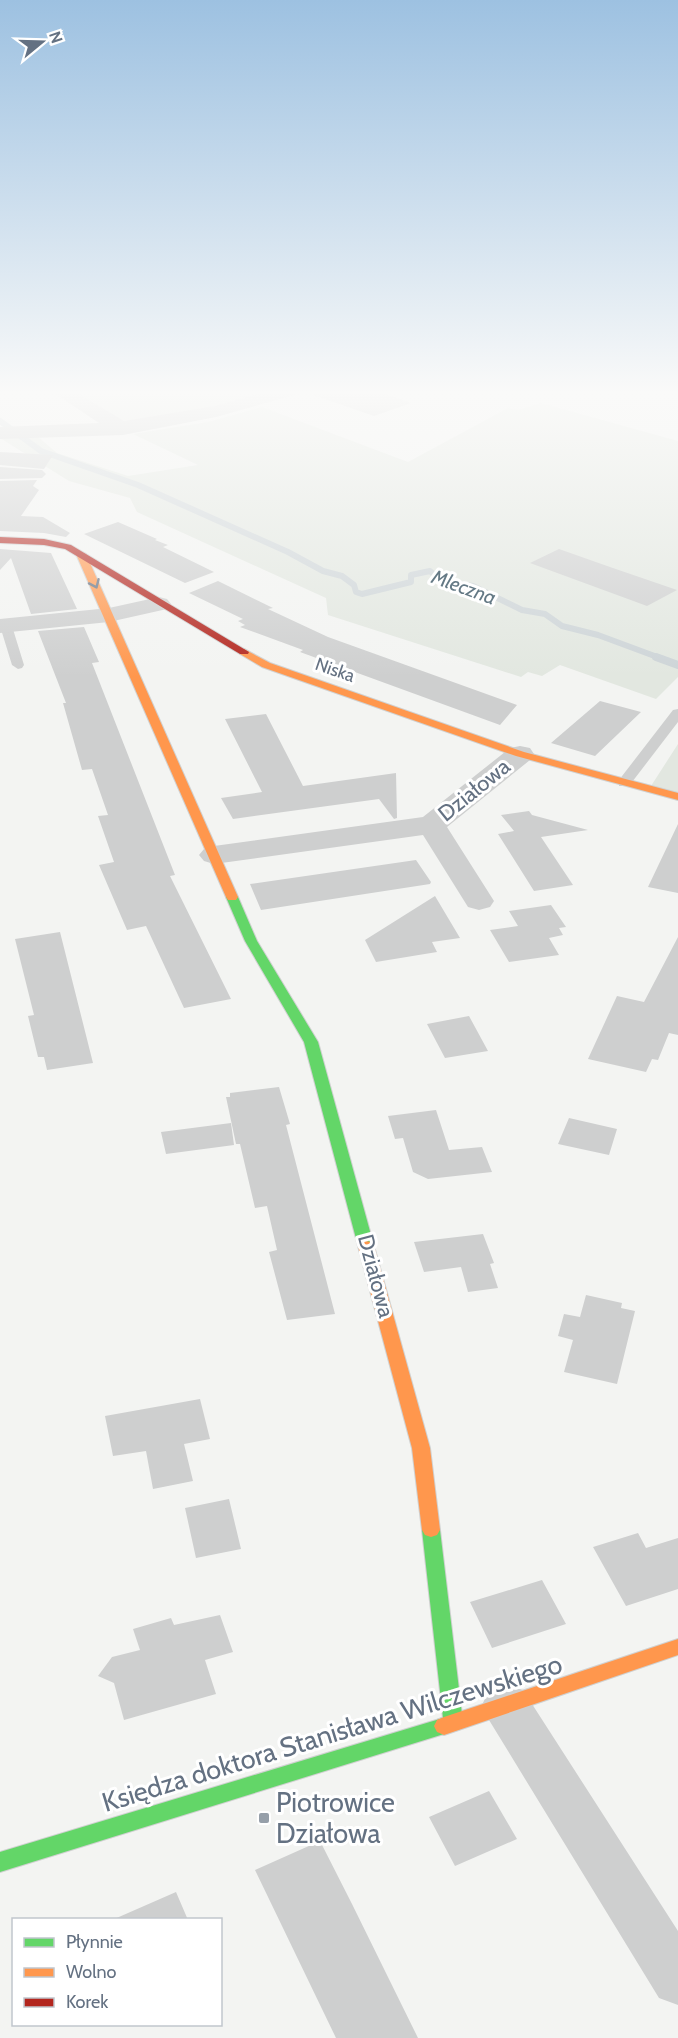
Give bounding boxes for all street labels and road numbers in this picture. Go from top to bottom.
street label: Niska [312,653,358,687]
street label: Działowa [432,752,516,827]
street label: Działowa [352,1231,400,1321]
street label: Księdza doktora Stanisława Wilczewskiego [98,1647,566,1819]

